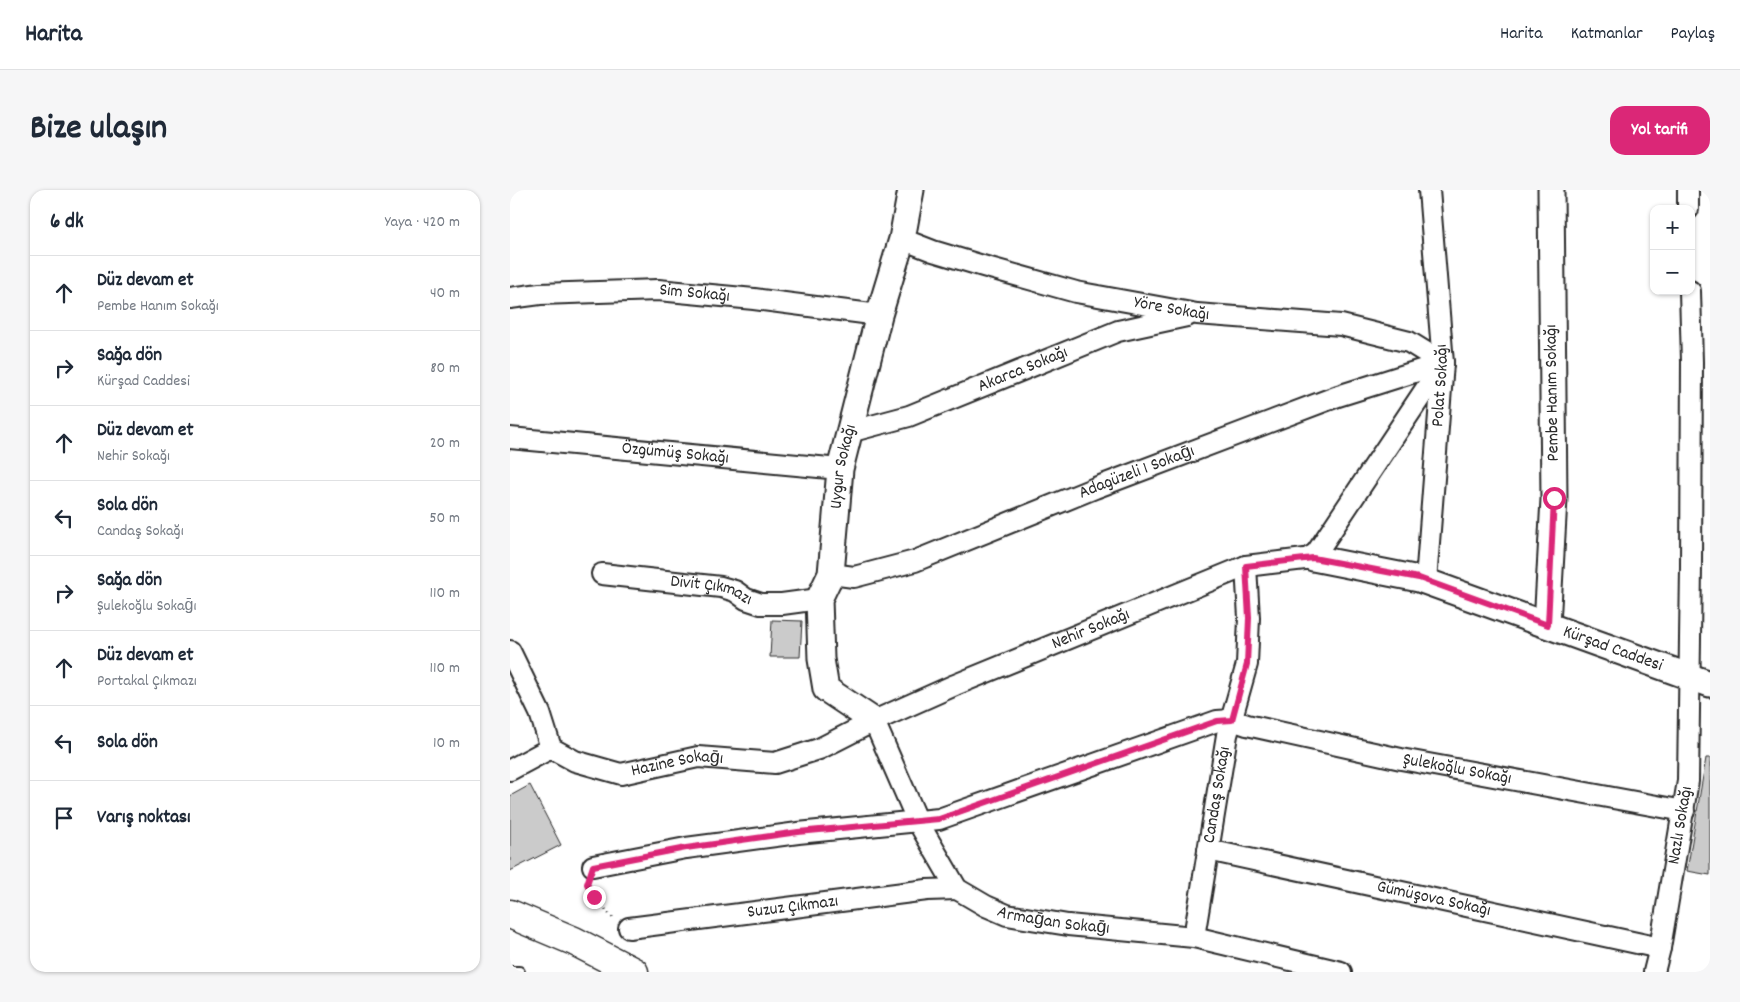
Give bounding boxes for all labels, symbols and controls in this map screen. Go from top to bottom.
text: Harita [25,18,82,52]
text: Harita [1500,22,1543,47]
text: Katmanlar [1571,22,1643,47]
text: Paylaş [1671,22,1715,47]
text: Bize ulaşın [30,105,167,155]
button: Yol tarifi [1610,106,1710,155]
map controls [1650,205,1695,295]
button: + [1650,205,1695,250]
text: 6 dk [50,208,84,238]
text: Yaya · 420 m [385,211,460,234]
button: − [1650,250,1695,295]
text: Düz devam et [97,268,193,295]
street label: Sim Sokağı [658,278,731,309]
icon: ahead [50,279,78,307]
text: 40 m [430,282,460,305]
street label: Yöre Sokağı [1132,290,1210,327]
text: Pembe Hanım Sokağı [97,295,219,318]
street label: Pembe Hanım Sokağı [1539,324,1567,462]
street label: Akarca Sokağı [974,340,1072,399]
text: Sağa dön [97,343,162,370]
street label: Polat Sokağı [1426,343,1456,428]
icon: right [50,354,78,382]
text: 80 m [430,357,460,380]
text: Kürşad Caddesi [97,370,190,393]
text: Düz devam et [97,418,193,445]
street label: Uygur Sokağı [824,422,863,510]
icon: ahead [50,429,78,457]
text: 20 m [430,432,460,455]
street label: Özgümüş Sokağı [621,436,730,471]
street label: Adagüzeli 1 Sokaḡı [1075,439,1198,506]
text: Nehir Sokağı [97,445,170,468]
route start [1543,487,1566,510]
text: Sola dön [97,493,158,520]
icon: left [50,504,78,532]
text: 50 m [429,507,460,530]
text: Candaş Sokağı [97,520,184,543]
text: Sağa dön [97,568,162,595]
street label: Divit Çıkmazı [669,569,755,613]
icon: right [50,579,78,607]
text: 110 m [430,582,460,605]
text: Şulekoğlu Sokaḡı [97,595,196,618]
street label: Nehir Sokağı [1048,602,1134,657]
street label: Kürşad Caddesi [1559,619,1666,678]
text: Düz devam et [97,643,193,670]
icon: ahead [50,654,78,682]
text: 110 m [430,657,460,680]
text: Portakal Çıkmazı [97,670,197,693]
icon: left [50,729,78,757]
text: Sola dön [97,730,158,757]
text: 10 m [433,732,460,755]
street label: Hazine Sokaḡı [629,744,724,784]
street label: Candaş Sokağı [1197,745,1237,845]
street label: Şulekoğlu Sokağı [1401,747,1514,792]
street label: Nazlı Sokağı [1662,784,1699,866]
icon: arrive [50,804,78,832]
text: Varış noktası [97,805,191,832]
street label: Gümüşova Sokağı [1374,874,1493,923]
route end [583,886,606,909]
street label: Suzuz Çıkmazı [746,889,840,925]
street label: Armaḡan Sokaḡı [993,900,1111,941]

